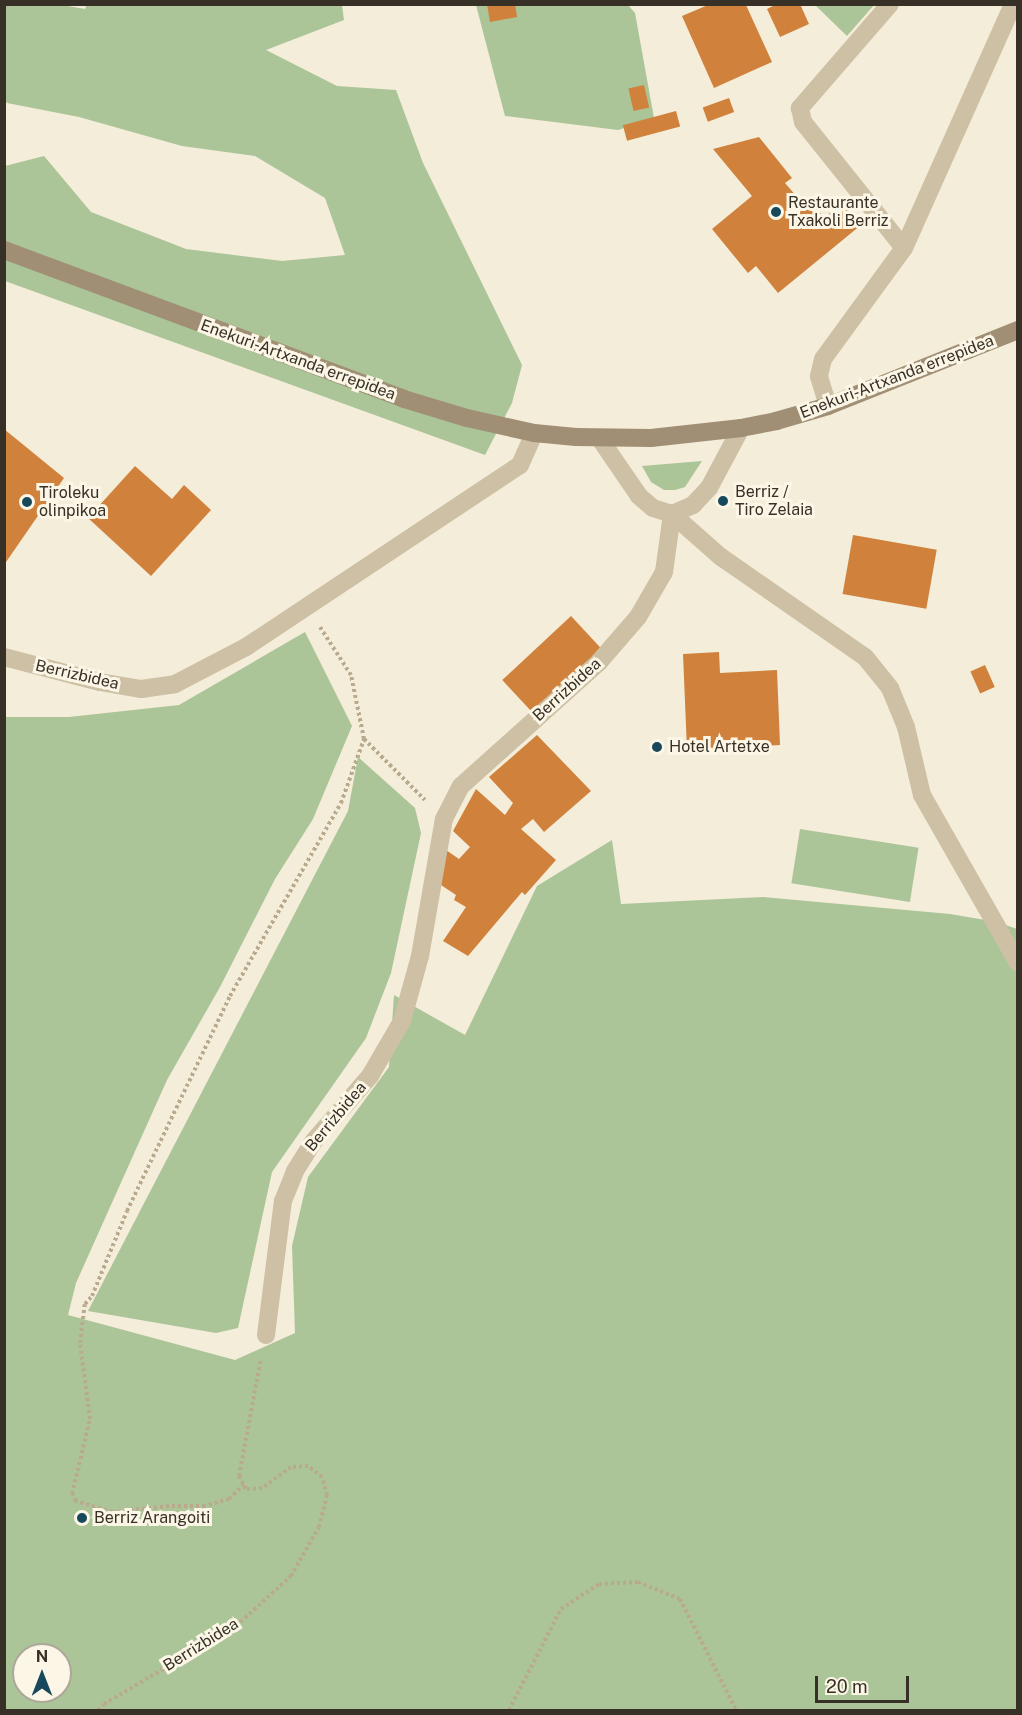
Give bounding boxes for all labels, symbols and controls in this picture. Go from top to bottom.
place label: Restaurante Txakoli Berriz [788,193,889,231]
marker: Restaurante Txakoli Berriz [769,205,783,219]
street label: Enekuri-Artxanda errepidea [198,316,398,404]
street label: Enekuri-Artxanda errepidea [797,331,997,423]
place label: Berriz / Tiro Zelaia [735,482,813,520]
place label: Tiroleku olinpikoa [39,483,106,521]
marker: Berriz / Tiro Zelaia [716,494,730,508]
marker: Tiroleku olinpikoa [20,495,34,509]
street label: Berrizbidea [529,654,605,726]
street label: Berrizbidea [33,656,121,694]
place label: Hotel Artetxe [669,737,770,757]
marker: Hotel Artetxe [650,740,664,754]
street label: Berrizbidea [301,1078,371,1156]
place label: Berriz Arangoiti [94,1508,210,1528]
marker: Berriz Arangoiti [75,1511,89,1525]
street label: Berrizbidea [160,1614,242,1676]
north arrow [12,1643,72,1703]
text: N [36,1647,48,1666]
scale bar [818,1664,912,1702]
text: 20 m [826,1676,868,1697]

